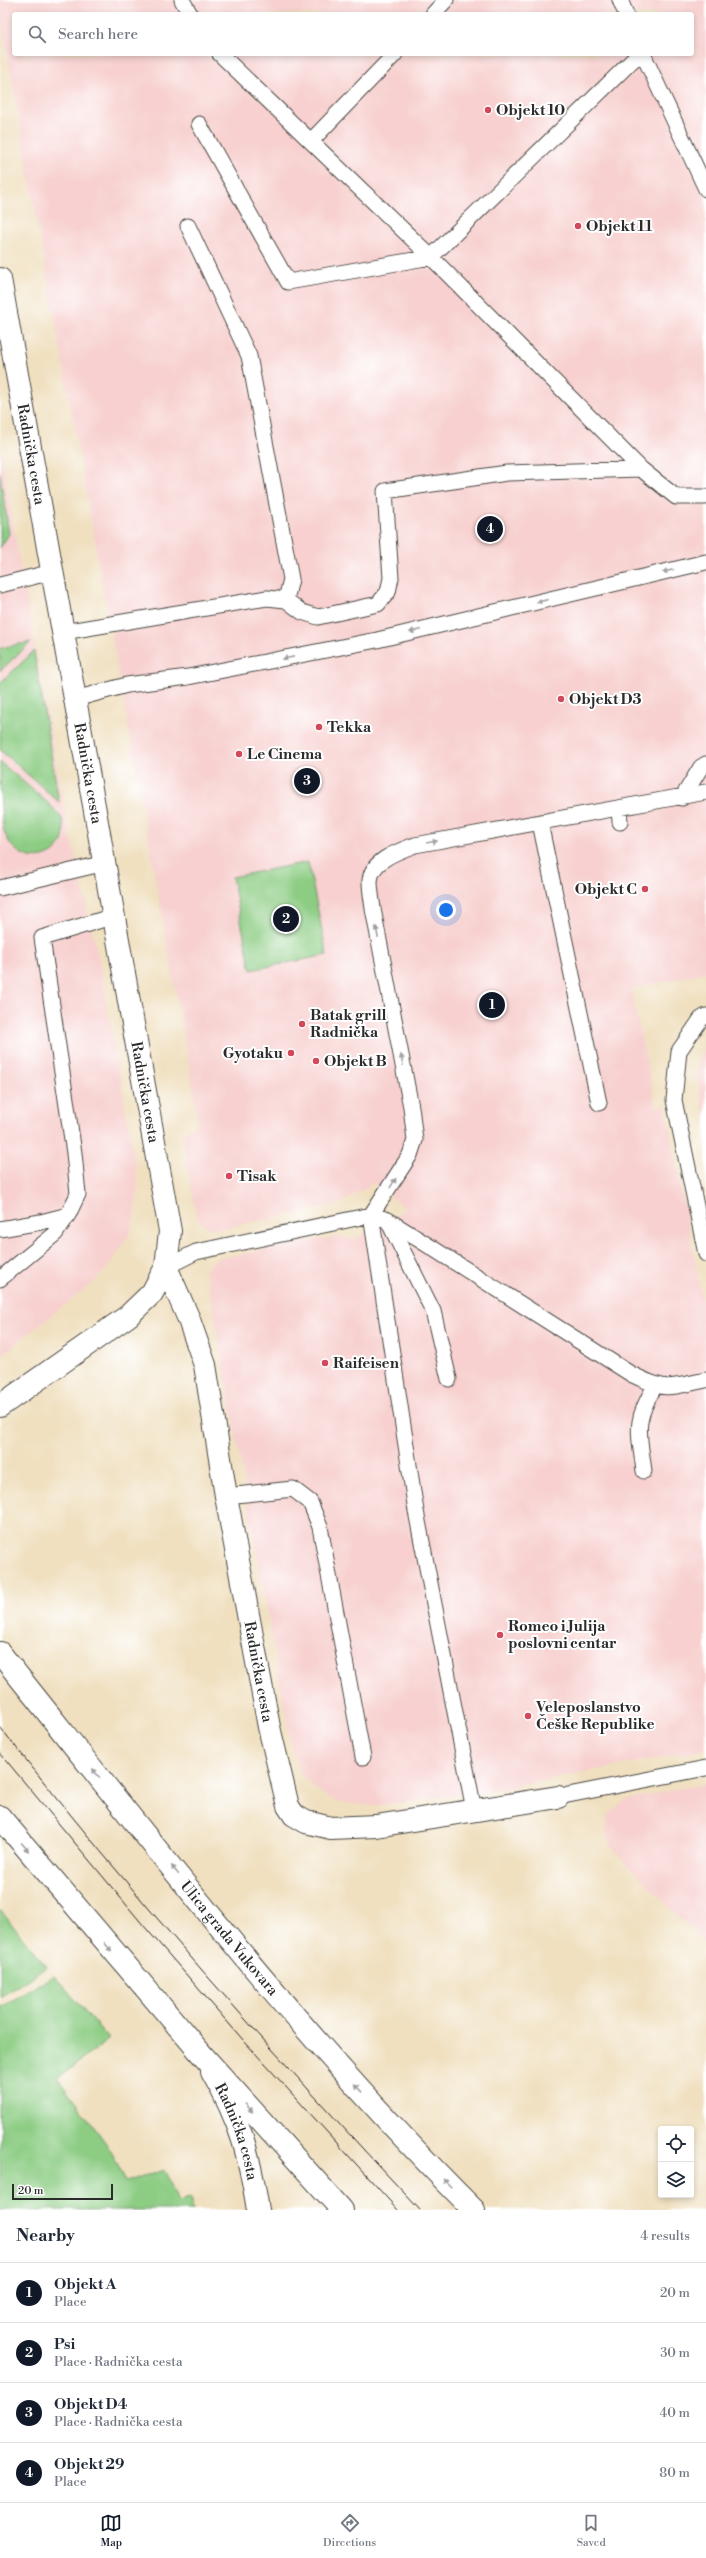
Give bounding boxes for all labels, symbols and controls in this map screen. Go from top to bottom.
search box [12,12,694,56]
icon: search [26,23,48,45]
text: Search here [58,25,138,44]
place label: Objekt 10 [496,101,565,120]
marker: Objekt 10 [483,105,493,115]
place label: Objekt 11 [586,217,653,236]
marker: Objekt 11 [573,221,583,231]
street label: Radnička cesta [12,402,49,507]
pin: 4 [477,514,503,544]
one-way arrow [662,568,674,574]
one-way arrow [535,598,548,604]
one-way arrow [409,628,421,634]
one-way arrow [282,655,294,661]
place label: Objekt D3 [569,690,642,709]
marker: Objekt D3 [556,694,566,704]
place label: Tekka [327,718,372,737]
street label: Radnička cesta [69,721,106,826]
marker: Tekka [314,722,324,732]
place label: Le Cinema [247,745,323,764]
marker: Le Cinema [234,749,244,759]
pin: 3 [294,766,320,796]
one-way arrow [426,839,438,845]
place label: Objekt C [575,880,637,899]
marker: Objekt C [640,884,650,894]
your location [436,900,456,920]
pin: 2 [273,904,299,934]
one-way arrow [374,926,380,938]
pin: 1 [479,990,505,1020]
place label: Batak grill Radnička [310,1006,387,1042]
marker: Batak grill Radnička [297,1019,307,1029]
street label: Radnička cesta [126,1040,163,1145]
place label: Gyotaku [223,1044,284,1063]
marker: Gyotaku [286,1048,296,1058]
place label: Objekt B [324,1052,387,1071]
one-way arrow [399,1054,405,1066]
marker: Objekt B [311,1056,321,1066]
place label: Tisak [237,1167,277,1186]
marker: Tisak [224,1171,234,1181]
one-way arrow [389,1178,397,1188]
place label: Raifeisen [333,1354,400,1373]
marker: Raifeisen [320,1358,330,1368]
place label: Romeo i Julija poslovni centar [508,1617,617,1653]
street label: Radnička cesta [240,1620,277,1724]
marker: Romeo i Julija poslovni centar [495,1630,505,1640]
place label: Veleposlanstvo Češke Republike [535,1698,655,1734]
marker: Veleposlanstvo Češke Republike [523,1711,533,1721]
one-way arrow [92,1768,100,1779]
one-way arrow [20,1842,29,1853]
one-way arrow [170,1865,179,1876]
street label: Ulica grada Vukovara [176,1877,282,2000]
one-way arrow [104,1942,113,1952]
street label: Radnička cesta [210,2080,262,2182]
one-way arrow [354,2083,363,2092]
one-way arrow [245,2103,254,2113]
map controls [658,2126,694,2198]
button: locate [658,2126,694,2162]
button: layers [658,2162,694,2198]
one-way arrow [442,2178,452,2187]
scale bar [12,2182,113,2201]
text: 20 m [18,2184,43,2198]
text: Nearby [16,2225,75,2247]
text: 4 results [640,2228,690,2244]
text: Objekt A [54,2275,116,2294]
text: 1 [26,2285,32,2301]
text: 20 m [660,2285,690,2301]
text: Place [54,2294,86,2310]
text: Psi [54,2335,75,2354]
text: 2 [25,2345,33,2361]
text: 30 m [660,2345,690,2361]
text: Place · Radnička cesta [54,2354,183,2370]
text: Objekt D4 [54,2395,128,2414]
text: 3 [25,2405,33,2421]
text: 40 m [660,2405,690,2421]
text: Place · Radnička cesta [54,2414,183,2430]
text: Objekt 29 [54,2455,124,2474]
text: 4 [25,2465,33,2481]
text: 80 m [659,2465,690,2481]
text: Place [54,2474,86,2490]
tab: Map [100,2512,122,2550]
tab: Directions [323,2512,376,2550]
tab: Saved [577,2512,606,2550]

